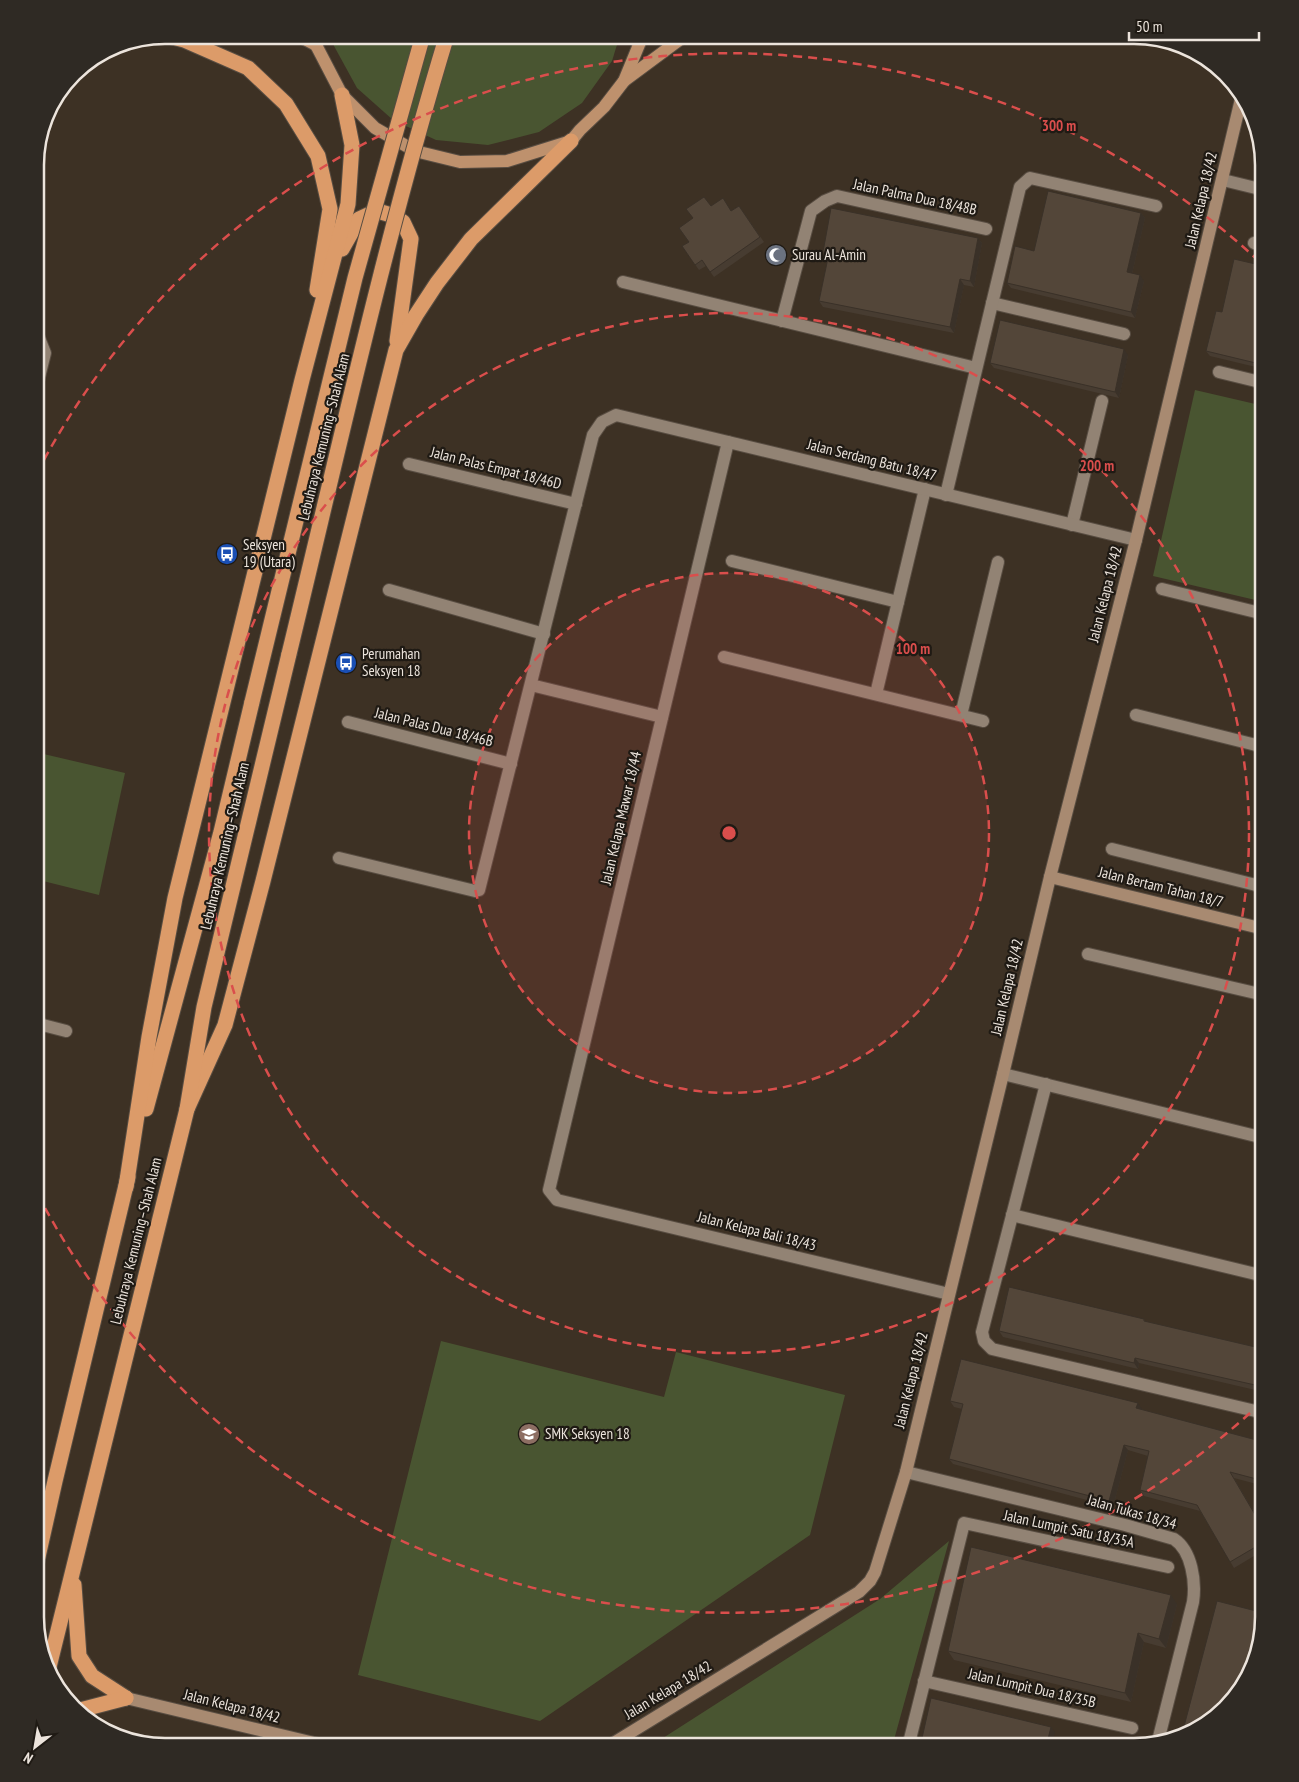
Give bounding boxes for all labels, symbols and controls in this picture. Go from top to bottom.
scale bar [1129,10,1259,42]
text: 50 m [1136,17,1162,36]
text: 300 m [1042,116,1076,135]
street label: Jalan Kelapa 18/42 [1180,150,1221,251]
street label: Jalan Palma Dua 18/48B [851,174,979,219]
mosque icon: Surau Al-Amin [764,243,788,267]
place label: Surau Al-Amin [792,245,866,264]
street label: Lebuhraya Kemuning–Shah Alam [294,352,353,522]
street label: Jalan Serdang Batu 18/47 [804,434,939,485]
street label: Jalan Palas Empat 18/46D [428,442,564,493]
text: 200 m [1080,456,1114,475]
place label: Seksyen 19 (Utara) [243,535,295,571]
bus stop icon: Seksyen 19 (Utara) [215,542,239,566]
street label: Jalan Kelapa 18/42 [1083,544,1126,645]
text: 100 m [896,639,930,658]
place label: Perumahan Seksyen 18 [362,644,421,680]
bus stop icon: Perumahan Seksyen 18 [334,651,358,675]
street label: Jalan Palas Dua 18/46B [372,702,495,750]
street label: Jalan Kelapa Mawar 18/44 [596,749,645,887]
street label: Lebuhraya Kemuning–Shah Alam [196,760,253,931]
centre of rings [720,824,738,842]
street label: Jalan Bertam Tahan 18/7 [1096,862,1225,911]
street label: Jalan Kelapa 18/42 [986,937,1027,1038]
street label: Lebuhraya Kemuning–Shah Alam [106,1156,165,1326]
street label: Jalan Kelapa Bali 18/43 [695,1206,818,1254]
street label: Jalan Kelapa 18/42 [889,1330,932,1431]
school or university icon: SMK Seksyen 18 [517,1422,541,1446]
place label: SMK Seksyen 18 [545,1424,630,1443]
street label: Jalan Tukas 18/34 [1084,1489,1179,1533]
street label: Jalan Lumpit Satu 18/35A [1001,1505,1137,1552]
street label: Jalan Kelapa 18/42 [620,1656,715,1724]
street label: Jalan Lumpit Dua 18/35B [966,1663,1098,1711]
street label: Jalan Kelapa 18/42 [181,1684,282,1727]
north arrow [10,1722,60,1772]
text: N [20,1748,36,1768]

